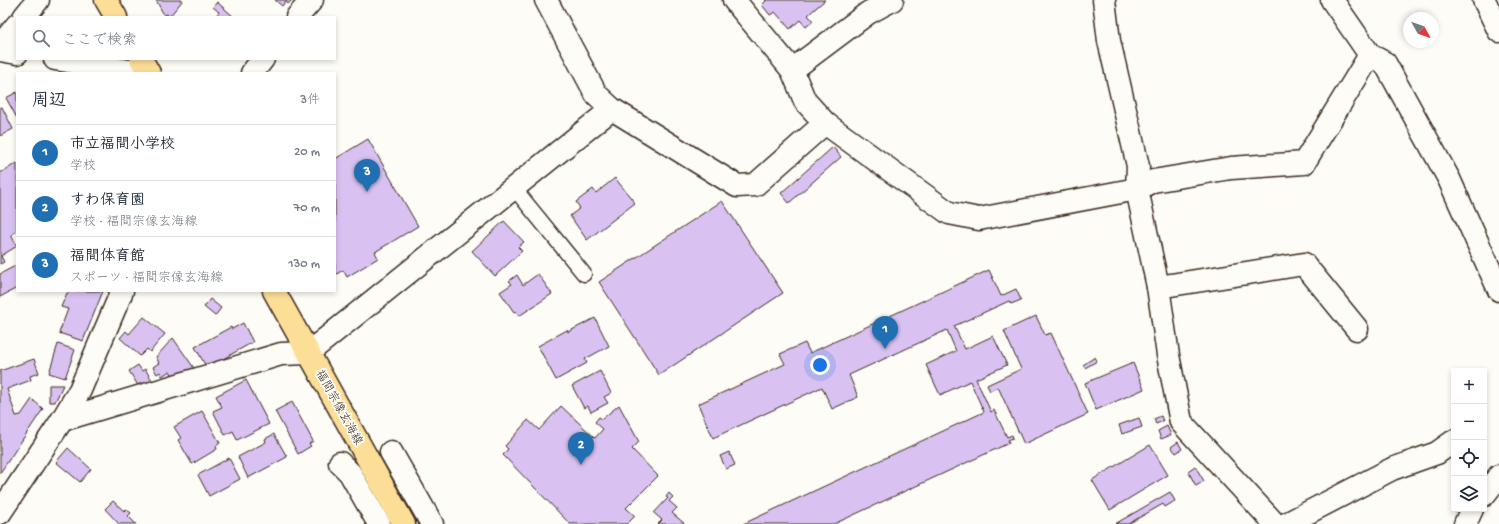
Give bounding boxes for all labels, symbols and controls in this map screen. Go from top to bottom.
north arrow [1403,12,1439,48]
search box [16,16,336,60]
icon: search [30,27,52,49]
text: ここで検索 [62,32,137,50]
text: 周辺 [32,92,66,112]
text: 3件 [300,93,320,108]
text: 市立福間小学校 [70,136,175,154]
text: 1 [42,145,48,160]
text: 20 m [294,145,320,160]
text: 学校 [70,159,96,174]
pin: 3 [354,159,380,192]
text: すわ保育園 [70,192,145,210]
text: 2 [42,201,48,216]
text: 70 m [294,201,320,216]
text: 学校 · 福間宗像玄海線 [70,215,197,230]
text: 福間体育館 [70,248,145,266]
text: 3 [42,257,48,272]
text: 130 m [288,257,320,272]
text: スポーツ · 福間宗像玄海線 [70,271,223,286]
pin: 1 [872,316,898,349]
your location [810,355,830,375]
street label: 福間宗像玄海線 [312,367,365,448]
map controls [1451,368,1487,512]
button: + [1451,368,1487,404]
button: − [1451,404,1487,440]
pin: 2 [568,432,594,465]
button: locate [1451,440,1487,476]
button: layers [1451,476,1487,512]

